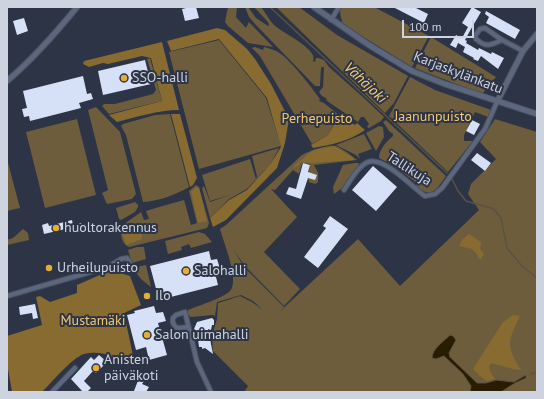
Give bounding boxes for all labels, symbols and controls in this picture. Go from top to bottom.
scale bar [404,12,476,38]
text: 100 m [409,19,442,34]
street label: Karjaskylänkatu [411,48,505,98]
water label: Vähäjoki [340,59,390,107]
place label: SSO-halli [132,70,188,86]
marker: SSO-halli [119,73,129,83]
park label: Jaanunpuisto [394,109,472,125]
park label: Perhepuisto [282,111,352,127]
street label: Tallikuja [383,148,435,190]
place label: huoltorakennus [64,220,157,236]
marker: huoltorakennus [51,223,61,233]
place label: Urheilupuisto [57,260,138,276]
marker: Urheilupuisto [44,263,54,273]
place label: Salohalli [194,263,246,279]
marker: Salohalli [181,266,191,276]
place label: Ilo [155,288,171,304]
marker: Ilo [142,291,152,301]
park label: Mustamäki [61,313,125,329]
place label: Salon uimahalli [155,327,249,343]
marker: Salon uimahalli [142,330,152,340]
place label: Anisten päiväkoti [104,352,159,384]
marker: Anisten päiväkoti [91,363,101,373]

